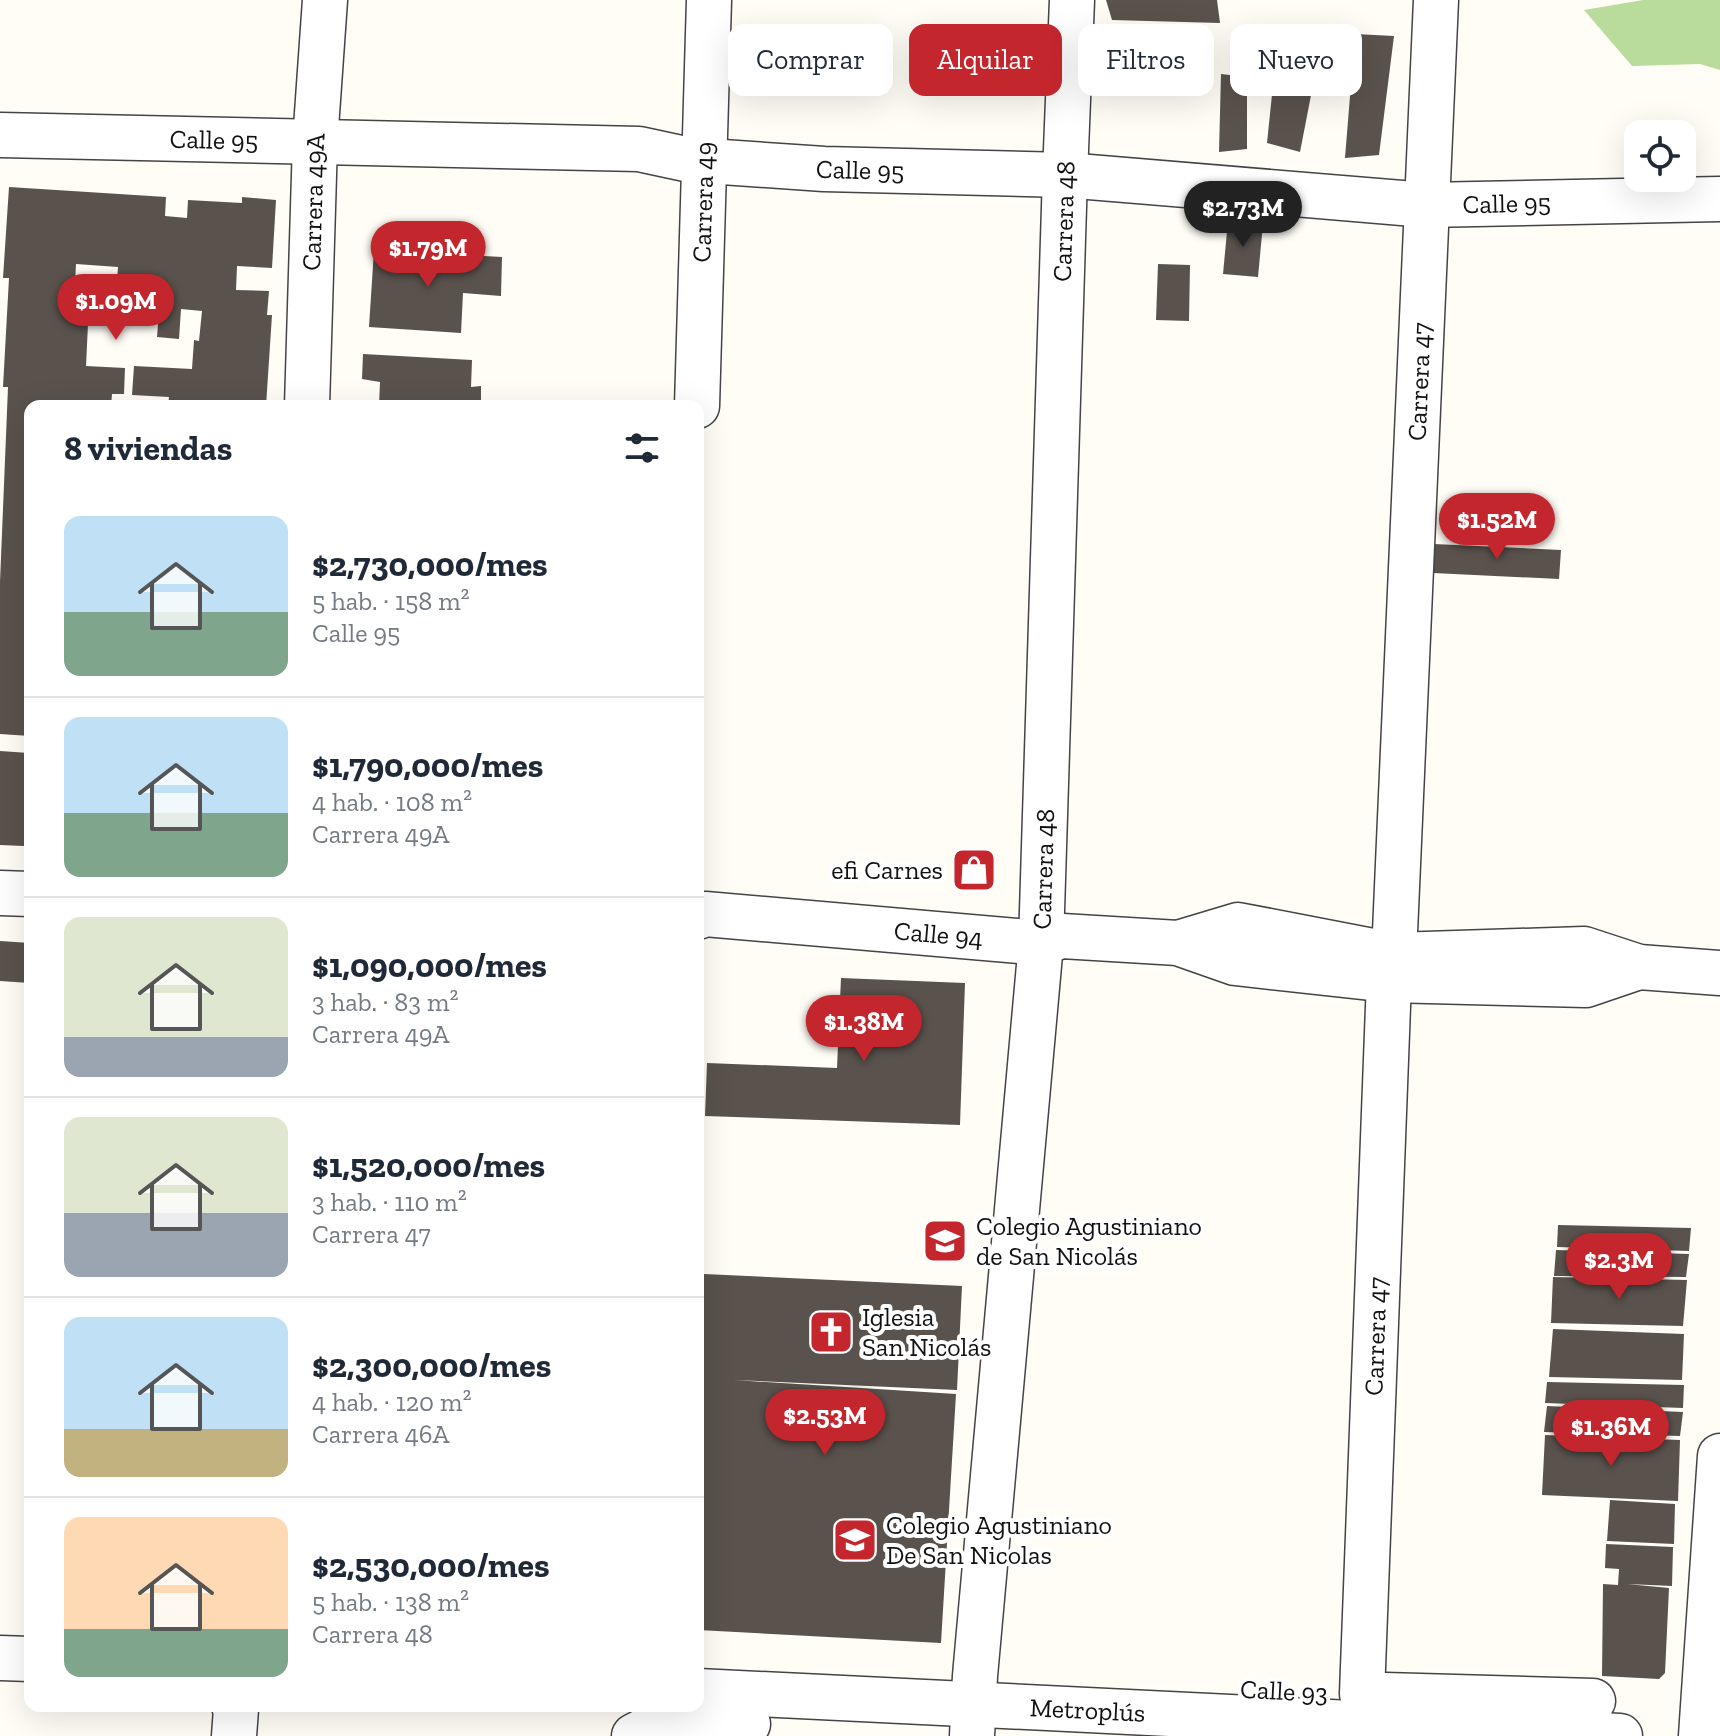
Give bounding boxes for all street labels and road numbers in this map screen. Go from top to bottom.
street label: Calle 95 [169,123,259,157]
street label: Carrera 49A [295,131,332,271]
street label: Carrera 49 [685,141,721,263]
street label: Calle 95 [815,153,905,187]
street label: Carrera 48 [1046,160,1082,282]
street label: Calle 95 [1462,186,1551,220]
street label: Carrera 47 [1401,322,1438,442]
street label: Carrera 48 [1025,808,1061,930]
street label: Calle 94 [893,914,984,954]
street label: Carrera 47 [1357,1276,1394,1396]
street label: Calle 93 [1239,1673,1329,1709]
street label: Metroplús [1029,1691,1146,1729]

